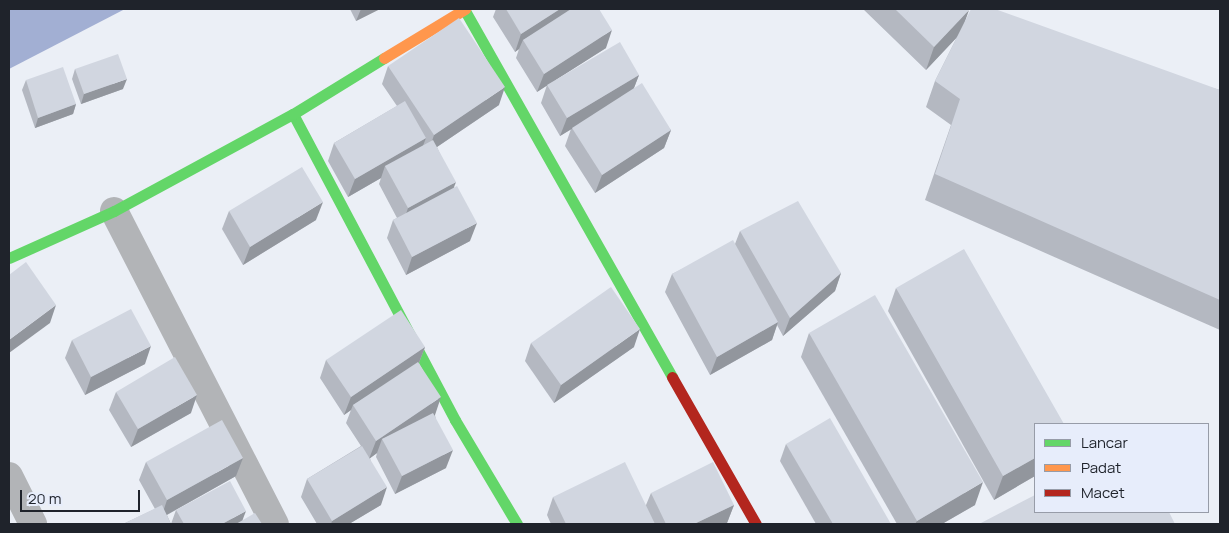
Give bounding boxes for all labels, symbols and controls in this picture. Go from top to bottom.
legend [1034,423,1209,513]
text: Lancar [1081,432,1128,453]
text: Padat [1081,457,1121,478]
scale bar [22,480,142,512]
text: Macet [1081,482,1125,503]
text: 20 m [28,488,61,509]

